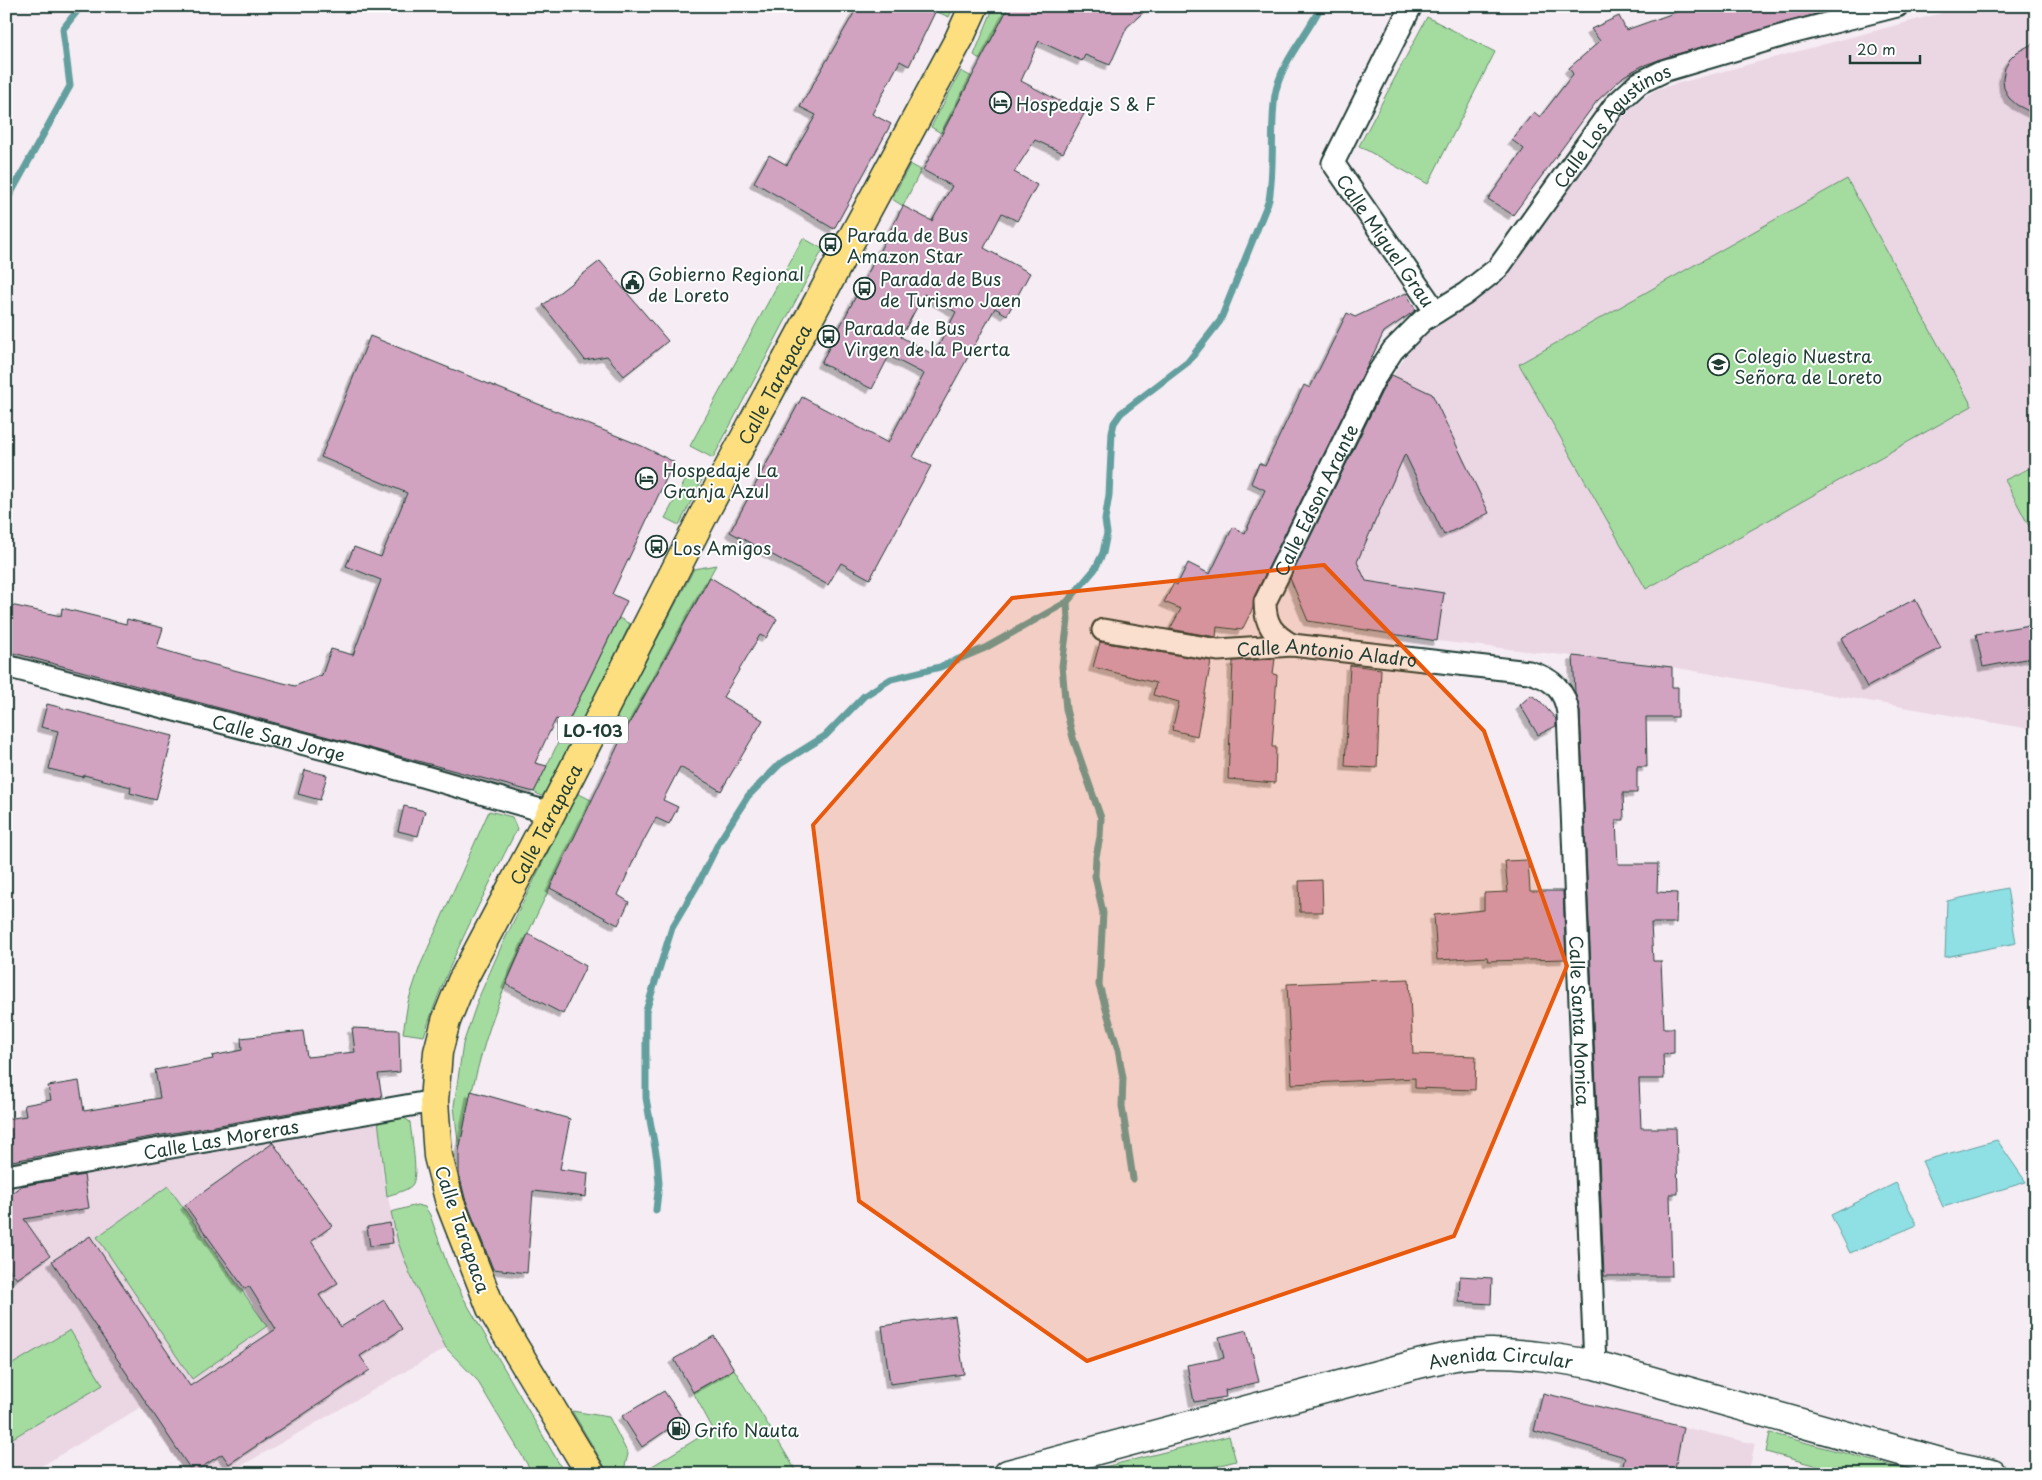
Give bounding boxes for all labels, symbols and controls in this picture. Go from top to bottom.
scale bar [1850,32,1920,64]
text: 20 m [1857,37,1896,60]
street label: Calle Los Agustinos [1546,56,1675,193]
place label: Hospedaje S & F [1016,90,1156,117]
hotel icon: Hospedaje S & F [988,91,1012,115]
street label: Calle Miguel Grau [1331,168,1442,312]
place label: Parada de Bus Amazon Star [847,221,968,269]
bus stop icon: Parada de Bus Amazon Star [819,232,843,256]
place label: Gobierno Regional de Loreto [648,260,804,308]
place label: Parada de Bus de Turismo Jaen [880,265,1021,313]
public building icon: Gobierno Regional de Loreto [620,271,644,295]
bus stop icon: Parada de Bus de Turismo Jaen [852,276,876,300]
place label: Parada de Bus Virgen de la Puerta [844,314,1011,362]
street label: Calle Tarapaca [730,318,818,449]
bus stop icon: Parada de Bus Virgen de la Puerta [816,325,840,349]
place label: Colegio Nuestra Señora de Loreto [1734,342,1882,390]
school or university icon: Colegio Nuestra Señora de Loreto [1706,353,1730,377]
street label: Calle Edson Arante [1266,419,1364,580]
place label: Hospedaje La Granja Azul [663,456,778,504]
hotel icon: Hospedaje La Granja Azul [635,467,659,491]
place label: Los Amigos [673,534,771,561]
bus stop icon: Los Amigos [645,535,669,559]
street label: Calle Antonio Aladro [1236,631,1419,673]
street label: Calle San Jorge [209,707,348,767]
road number: LO-103 [558,716,628,744]
street label: Calle Tarapaca [502,758,588,889]
street label: Calle Santa Monica [1564,935,1598,1107]
street label: Calle Las Moreras [141,1112,300,1165]
street label: Calle Tarapaca [429,1162,498,1297]
street label: Avenida Circular [1425,1339,1576,1375]
place label: Grifo Nauta [694,1416,800,1443]
fuel station icon: Grifo Nauta [666,1417,690,1441]

